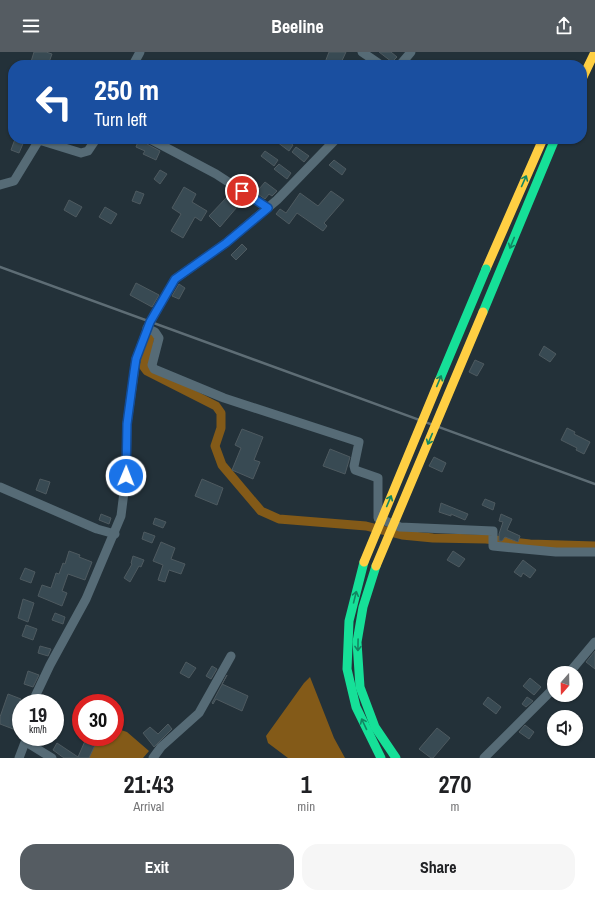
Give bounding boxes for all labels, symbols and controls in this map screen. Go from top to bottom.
text: Beeline [271,14,324,39]
icon: menu [20,15,42,37]
icon: share [553,15,575,37]
text: 250 m [94,71,159,109]
icon: left [28,76,80,128]
text: Turn left [94,107,147,132]
pin [225,174,259,208]
one-way arrow [521,175,529,187]
icon: arrive [231,180,253,202]
one-way arrow [507,237,515,249]
one-way arrow [436,375,444,387]
one-way arrow [426,432,433,444]
position arrow [105,455,147,497]
one-way arrow [386,495,394,507]
one-way arrow [351,591,359,604]
one-way arrow [354,638,362,651]
north arrow [547,666,583,702]
map controls [547,666,583,746]
speed limit sign: 30 [72,694,124,746]
text: 19 [29,701,47,728]
button: sound [547,710,583,746]
one-way arrow [359,718,367,730]
text: km/h [29,723,47,736]
text: 21:43 [124,768,174,800]
text: 1 [301,768,312,800]
text: 270 [439,768,471,800]
text: Arrival [133,798,164,815]
text: min [297,798,315,815]
text: m [451,798,459,815]
button: Exit [20,844,294,890]
button: Share [302,844,575,890]

